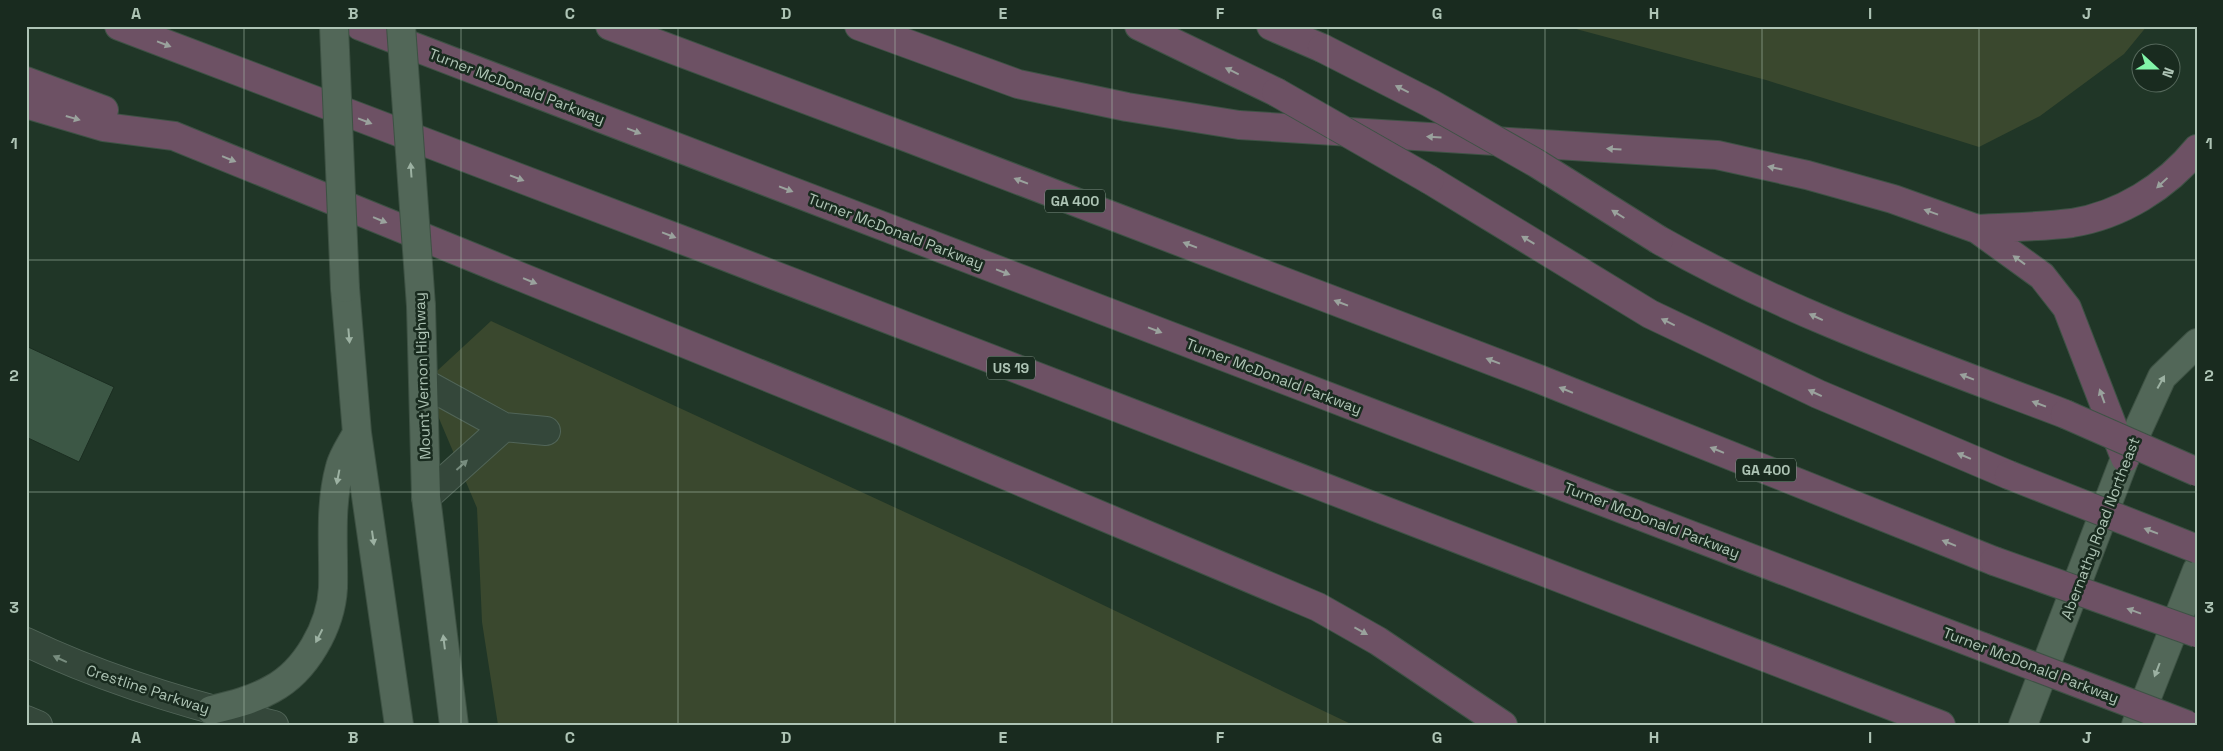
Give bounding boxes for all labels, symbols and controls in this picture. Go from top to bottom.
text: A [131,3,141,24]
text: B [348,3,358,24]
text: C [565,3,575,24]
text: D [781,3,791,24]
text: E [999,3,1008,24]
text: F [1216,3,1225,24]
text: G [1432,3,1442,24]
text: H [1649,3,1659,24]
text: I [1868,3,1872,24]
text: J [2082,3,2092,24]
one-way arrow [157,41,172,48]
north arrow [2130,42,2180,92]
street label: Turner McDonald Parkway [426,44,608,128]
text: N [2158,65,2178,80]
one-way arrow [1225,67,1239,75]
one-way arrow [1394,85,1409,93]
one-way arrow [66,115,81,123]
one-way arrow [358,117,373,125]
one-way arrow [627,128,642,135]
text: 1 [10,133,18,154]
one-way arrow [1426,133,1442,141]
text: 1 [2205,133,2213,154]
one-way arrow [1606,144,1622,152]
one-way arrow [222,155,236,163]
one-way arrow [407,162,415,178]
one-way arrow [1767,164,1782,172]
one-way arrow [510,174,525,182]
one-way arrow [1014,177,1029,184]
one-way arrow [2157,177,2169,189]
one-way arrow [779,185,794,193]
street label: Turner McDonald Parkway [805,189,987,273]
road number: GA 400 [1045,190,1105,212]
one-way arrow [1923,208,1938,216]
one-way arrow [1611,210,1624,219]
one-way arrow [373,216,387,224]
one-way arrow [662,232,676,240]
one-way arrow [1522,236,1535,245]
one-way arrow [1182,241,1197,248]
one-way arrow [2012,255,2026,265]
one-way arrow [996,269,1011,276]
one-way arrow [523,277,538,285]
street label: Mount Vernon Highway [410,292,434,460]
one-way arrow [1334,299,1349,307]
one-way arrow [1809,313,1823,321]
one-way arrow [1661,318,1675,326]
one-way arrow [1148,326,1163,334]
one-way arrow [345,328,353,344]
street label: Turner McDonald Parkway [1183,334,1365,418]
road number: US 19 [987,356,1035,379]
one-way arrow [1486,357,1500,365]
text: 2 [9,365,19,386]
text: 2 [2204,365,2214,386]
one-way arrow [1960,373,1975,380]
one-way arrow [2157,375,2165,390]
one-way arrow [1559,385,1573,393]
one-way arrow [2098,388,2106,403]
one-way arrow [1808,389,1822,397]
one-way arrow [2032,400,2046,408]
street label: Abernathy Road Northeast [2056,434,2144,622]
one-way arrow [1709,446,1724,453]
one-way arrow [1957,452,1971,460]
road number: GA 400 [1736,458,1796,482]
one-way arrow [456,459,469,470]
one-way arrow [334,470,342,485]
street label: Turner McDonald Parkway [1561,478,1743,562]
one-way arrow [2143,527,2158,535]
one-way arrow [369,530,377,546]
one-way arrow [1942,538,1956,546]
text: 3 [9,597,19,618]
text: 3 [2204,597,2214,618]
one-way arrow [2127,607,2142,614]
street label: Turner McDonald Parkway [1940,623,2122,707]
one-way arrow [1353,627,1368,635]
one-way arrow [315,629,323,644]
one-way arrow [440,634,448,650]
one-way arrow [53,654,68,663]
street label: Crestline Parkway [84,660,212,718]
one-way arrow [2153,663,2161,677]
text: A [131,727,141,748]
text: B [348,727,358,748]
text: C [565,727,575,748]
text: D [781,727,791,748]
text: E [999,727,1008,748]
text: F [1216,727,1225,748]
text: G [1432,727,1442,748]
text: H [1649,727,1659,748]
text: I [1868,727,1872,748]
text: J [2082,727,2092,748]

